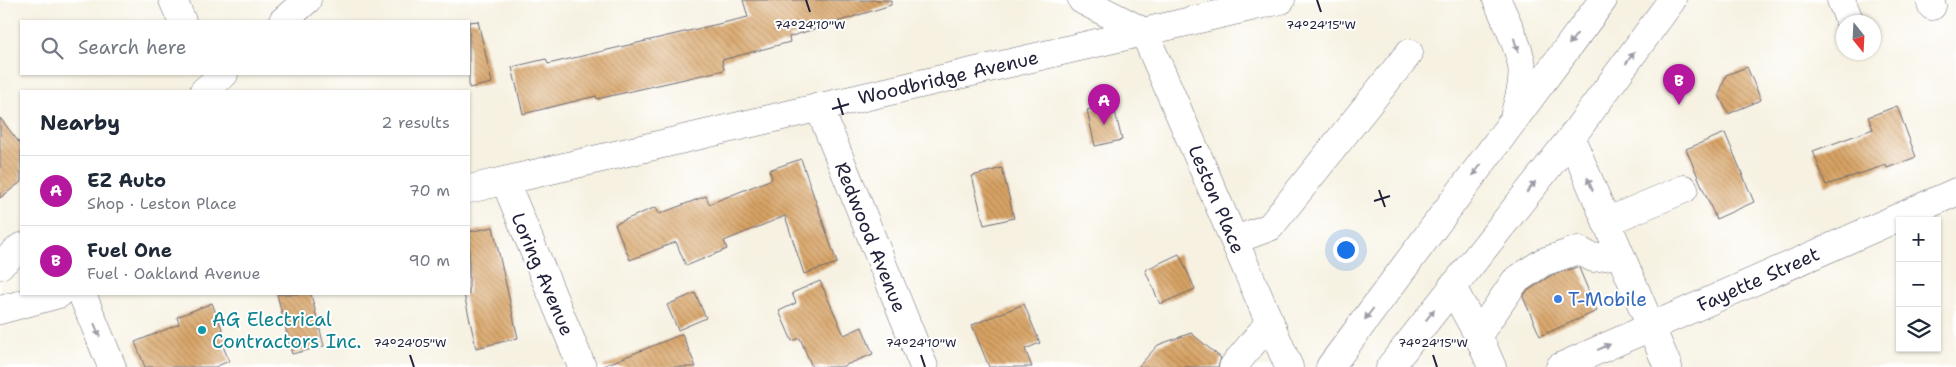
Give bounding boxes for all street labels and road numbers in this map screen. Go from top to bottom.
street label: Woodbridge Avenue [855,45,1041,110]
street label: Leston Place [1183,141,1251,257]
street label: Redwood Avenue [829,158,912,316]
street label: Loring Avenue [505,209,580,340]
street label: Fayette Street [1693,241,1823,318]

